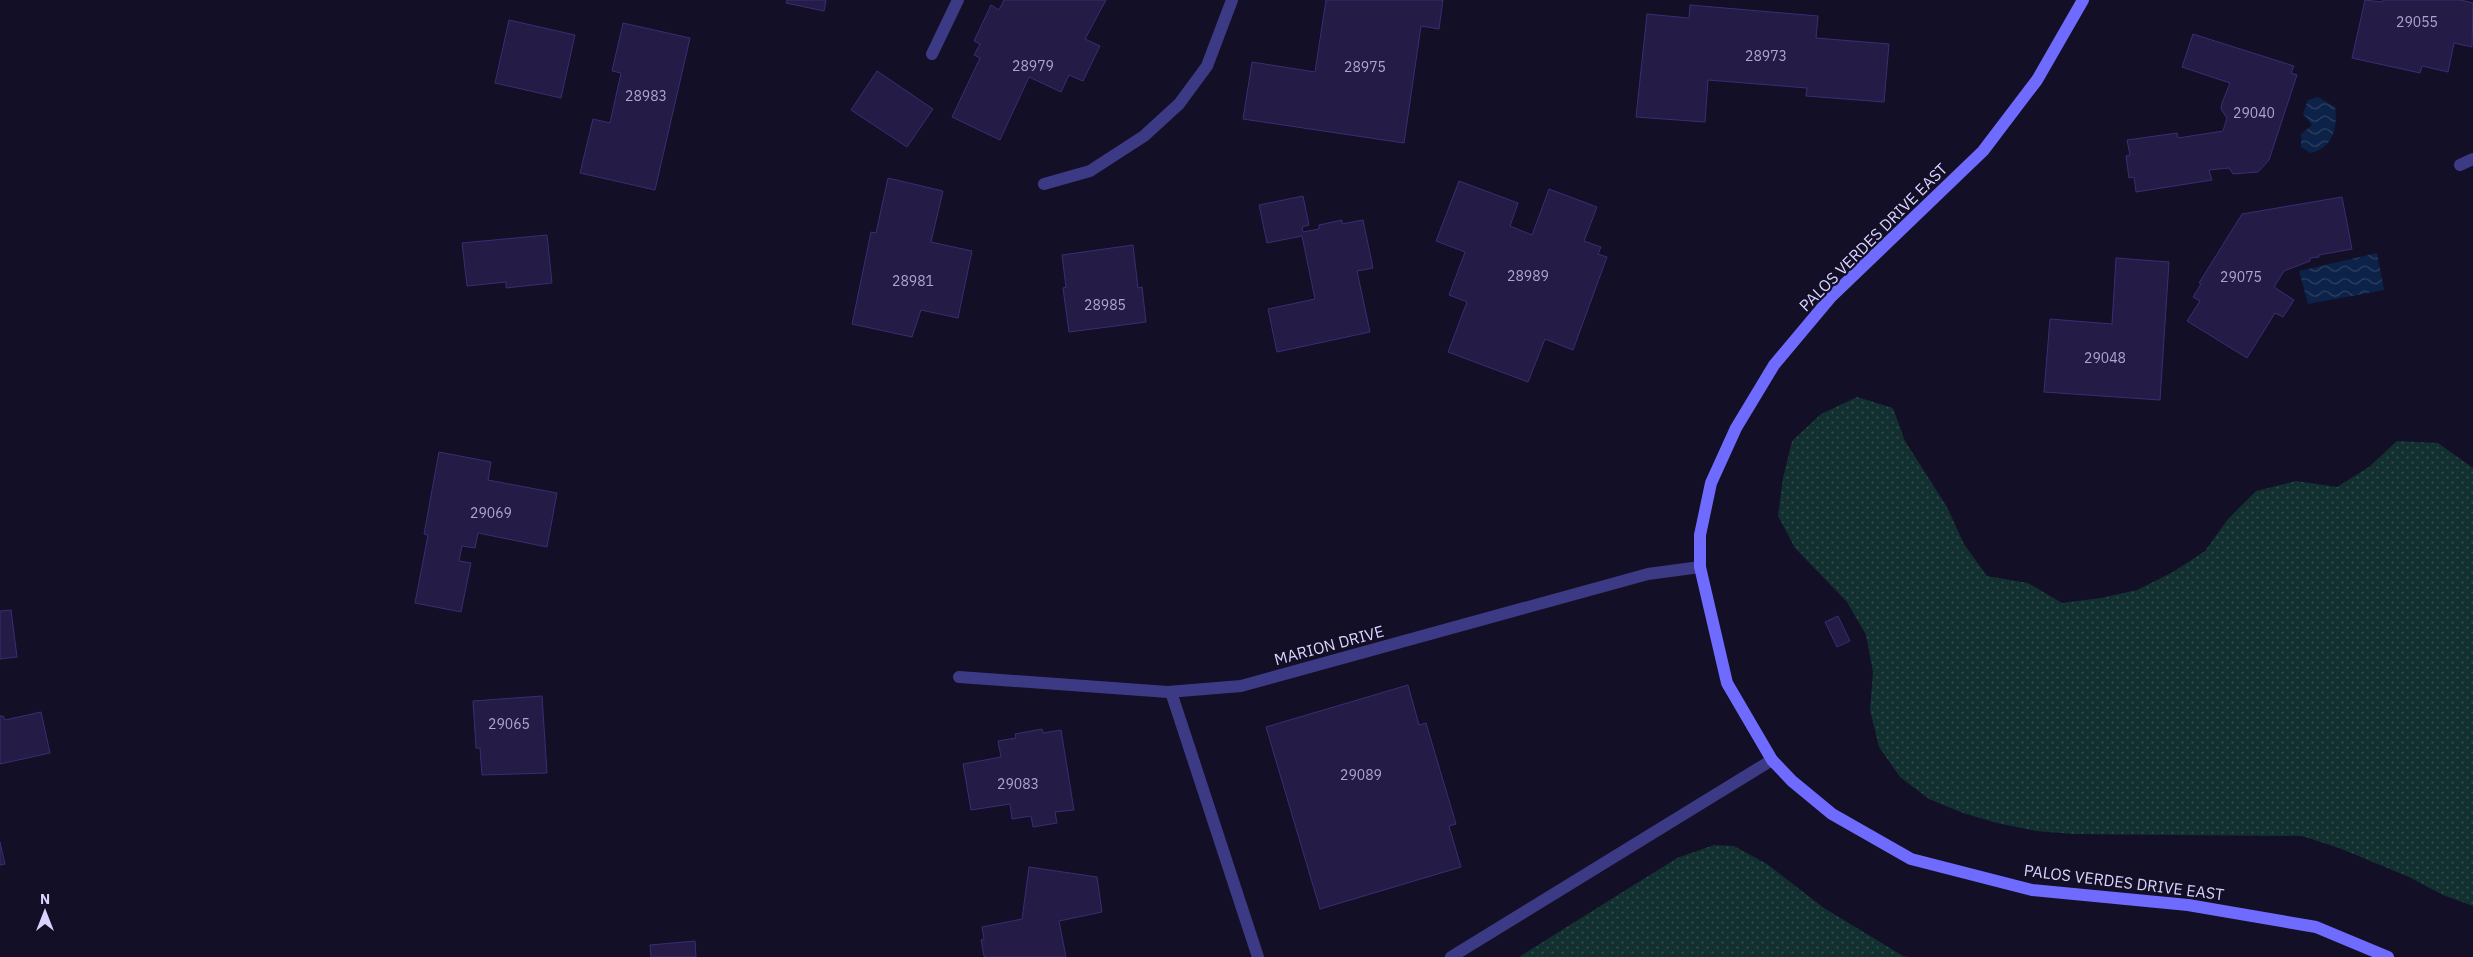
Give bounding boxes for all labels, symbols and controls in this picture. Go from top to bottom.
house number: 29055 [2396,13,2438,31]
house number: 28973 [1745,47,1787,65]
house number: 28979 [1012,57,1054,75]
house number: 28975 [1344,58,1386,76]
house number: 28983 [625,87,667,105]
house number: 29040 [2233,104,2275,122]
street label: PALOS VERDES DRIVE EAST [1795,159,1951,315]
house number: 28989 [1507,267,1549,285]
house number: 29075 [2220,268,2262,286]
house number: 28981 [892,272,934,290]
house number: 28985 [1084,296,1126,314]
house number: 29048 [2084,349,2126,367]
house number: 29069 [470,504,512,522]
street label: MARION DRIVE [1272,621,1386,669]
house number: 29065 [488,715,530,733]
house number: 29089 [1340,766,1382,784]
house number: 29083 [997,775,1039,793]
street label: PALOS VERDES DRIVE EAST [2023,860,2225,904]
north arrow [20,887,70,937]
text: N [40,890,50,908]

